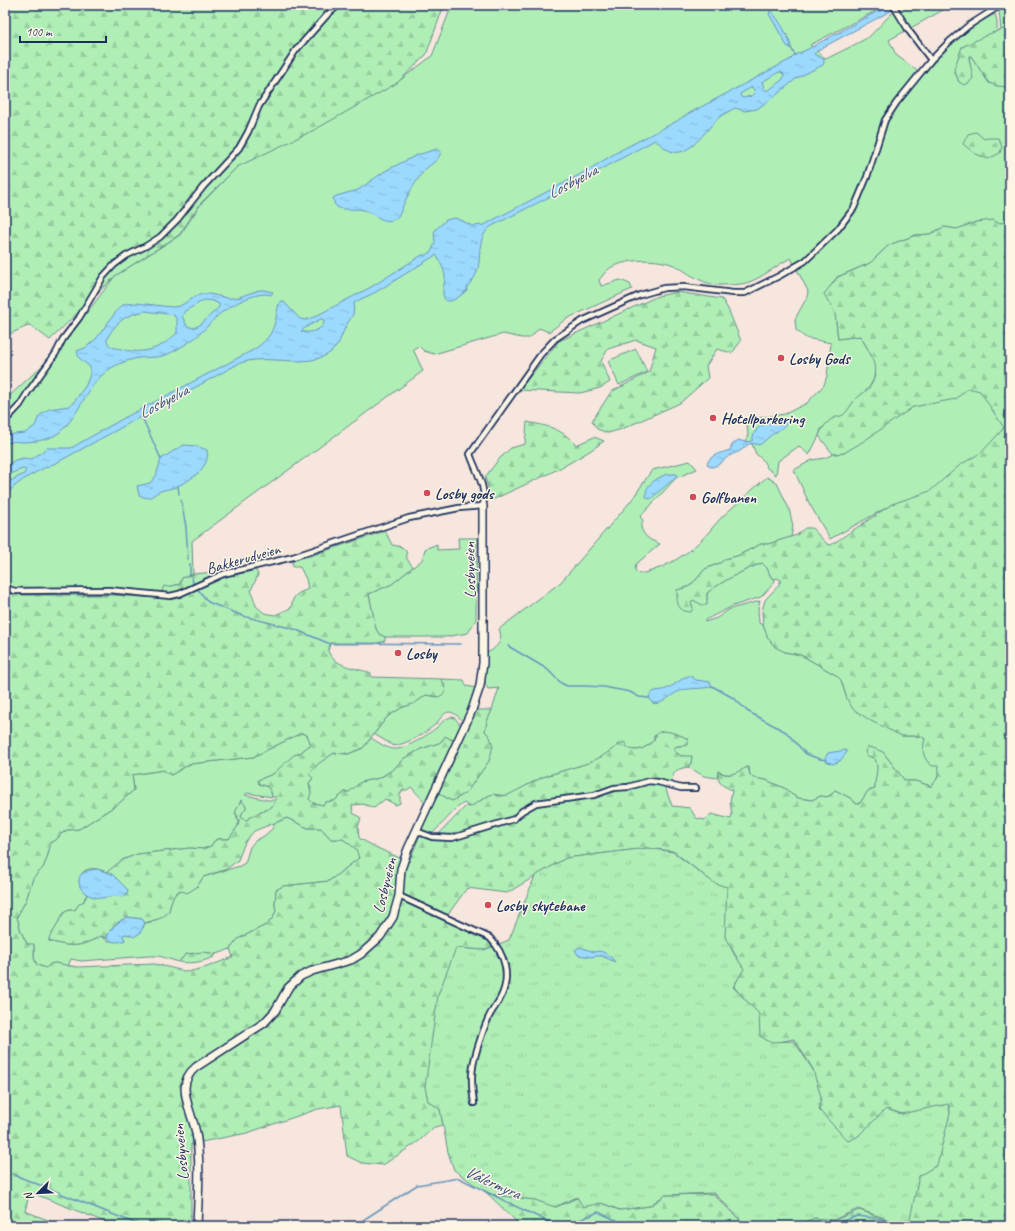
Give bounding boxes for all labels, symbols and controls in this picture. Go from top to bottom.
scale bar [20,18,106,44]
text: 100 m [26,24,53,40]
water label: Losbyelva [544,159,602,203]
place label: Losby Gods [789,349,852,369]
marker: Losby Gods [776,353,786,363]
water label: Losbyelva [135,379,193,423]
place label: Hotellparkering [721,409,805,429]
marker: Hotellparkering [708,413,718,423]
place label: Losby gods [435,484,495,504]
marker: Losby gods [422,488,432,498]
place label: Golfbanen [701,488,757,508]
marker: Golfbanen [688,492,698,502]
street label: Bakkerudveien [204,539,283,579]
street label: Losbyveien [459,541,480,598]
place label: Losby [406,644,438,664]
marker: Losby [393,648,403,658]
street label: Losbyveien [368,855,402,915]
place label: Losby skytebane [496,896,586,916]
marker: Losby skytebane [483,900,493,910]
street label: Losbyveien [169,1122,193,1181]
water label: Vålermyra [462,1161,526,1205]
north arrow [18,1173,58,1213]
text: N [20,1189,37,1203]

